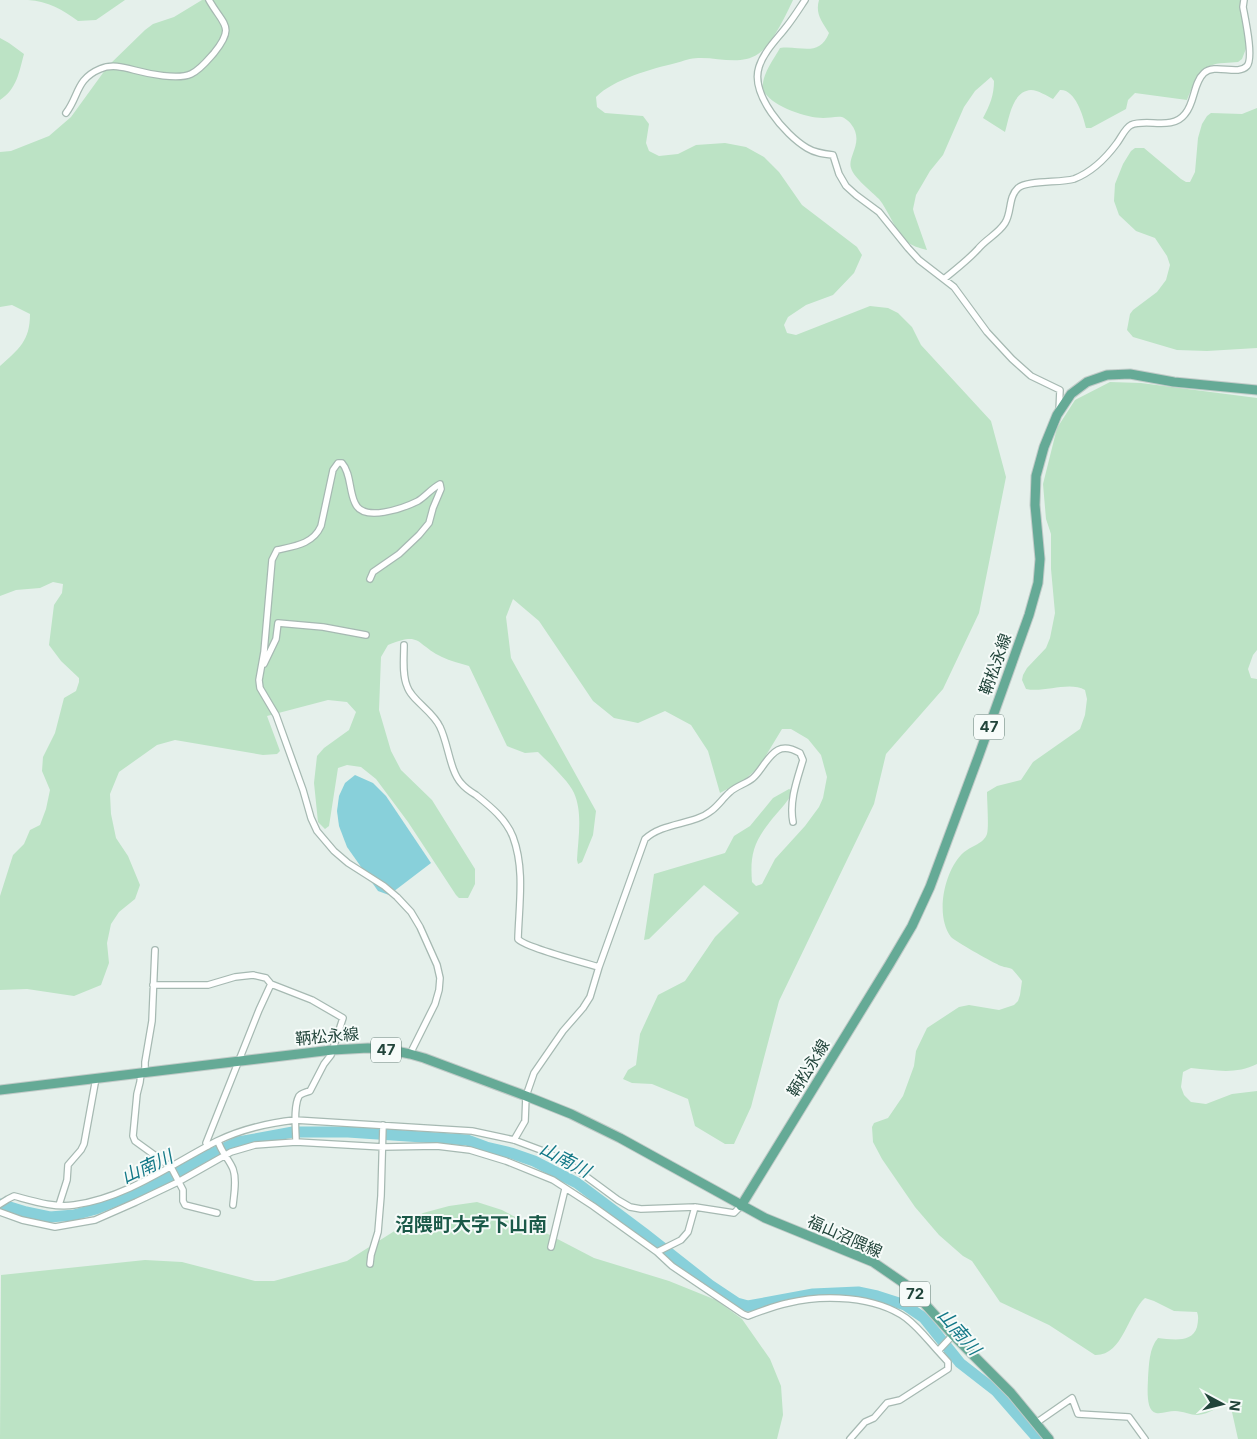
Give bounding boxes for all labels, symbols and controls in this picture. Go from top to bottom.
street label: 鞆松永線 [975,631,1015,697]
road number: 47 [974,714,1004,740]
street label: 鞆松永線 [294,1023,360,1049]
street label: 鞆松永線 [783,1036,833,1100]
road number: 47 [371,1038,401,1062]
water label: 山南川 [536,1138,596,1182]
water label: 山南川 [118,1145,178,1187]
street label: 福山沼隈線 [804,1211,886,1261]
district label: 沼隈町大字下山南 [395,1213,547,1236]
road number: 72 [900,1282,930,1306]
water label: 山南川 [934,1304,986,1360]
north arrow [1197,1379,1247,1429]
text: N [1226,1399,1244,1412]

